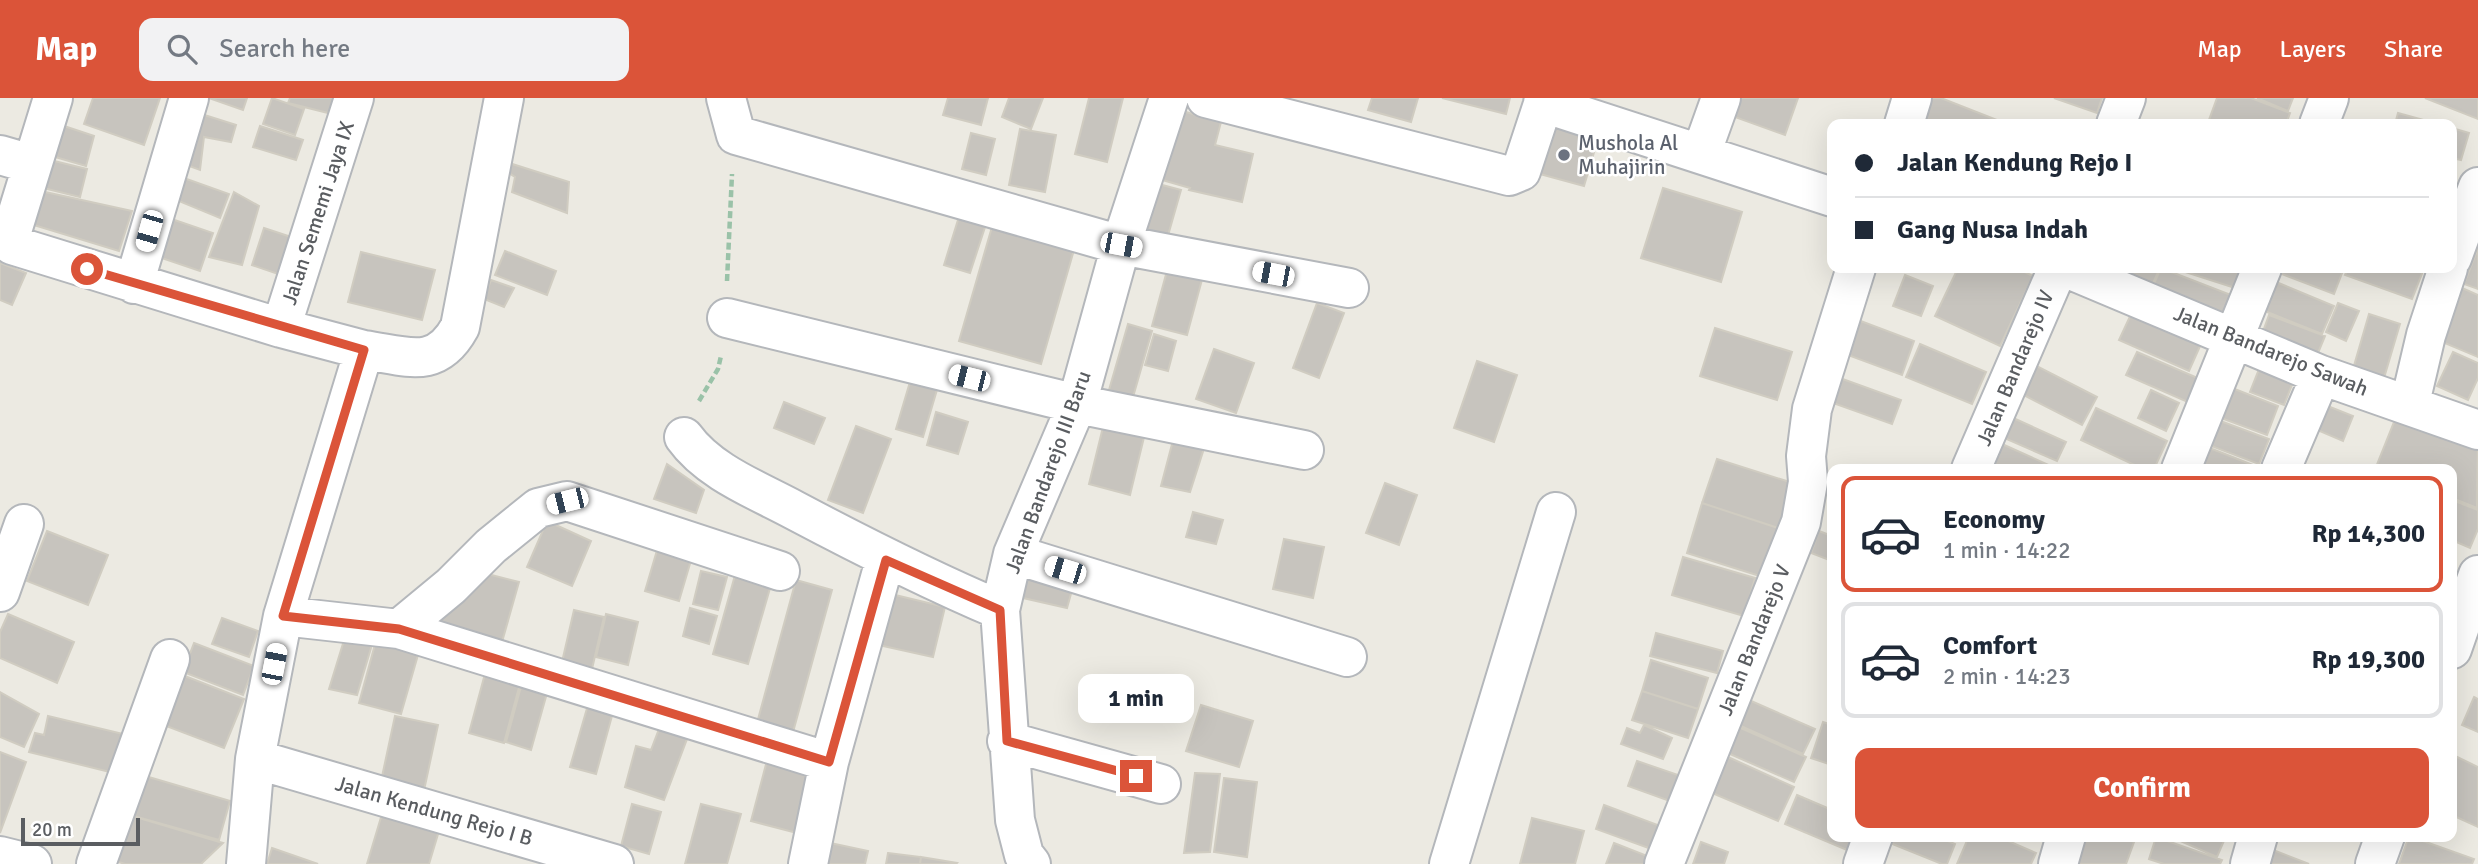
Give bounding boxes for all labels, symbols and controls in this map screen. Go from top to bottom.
search box [139,18,629,81]
text: Map [35,29,97,70]
icon: search [163,30,201,68]
text: Search here [219,33,350,65]
text: Map [2197,34,2242,64]
text: Layers [2280,34,2346,64]
text: Share [2384,34,2443,64]
street label: Jalan Sememi Jaya IX [276,118,360,308]
place label: Mushola Al Muhajirin [1578,130,1678,180]
marker: Mushola Al Muhajirin [1556,147,1572,163]
text: Jalan Kendung Rejo I [1897,147,2133,179]
car [134,208,165,254]
text: Gang Nusa Indah [1897,214,2088,246]
car [1099,231,1144,259]
route start [71,253,103,285]
car [1251,260,1296,288]
street label: Jalan Bandarejo IV [1971,286,2059,450]
street label: Jalan Bandarejo Sawah [2170,300,2372,402]
car [947,363,992,393]
street label: Jalan Bandarejo III Baru [999,367,1097,577]
car [545,486,590,516]
icon: car [1859,503,1922,566]
text: Economy [1943,504,2045,536]
text: Rp 14,300 [2311,518,2425,550]
text: 1 min · 14:22 [1943,536,2071,565]
car [1042,554,1089,586]
street label: Jalan Bandarejo V [1712,561,1796,719]
icon: car [1859,629,1922,692]
text: Comfort [1943,630,2037,662]
car [260,641,289,687]
text: Rp 19,300 [2311,644,2425,676]
text: 2 min · 14:23 [1943,662,2071,691]
callout: 1 min [1078,674,1194,724]
text: 1 min [1108,684,1164,713]
button: Confirm [1855,748,2429,828]
route end [1120,760,1152,792]
street label: Jalan Kendung Rejo I B [332,770,536,852]
scale bar [21,815,140,847]
text: 20 m [32,818,72,842]

